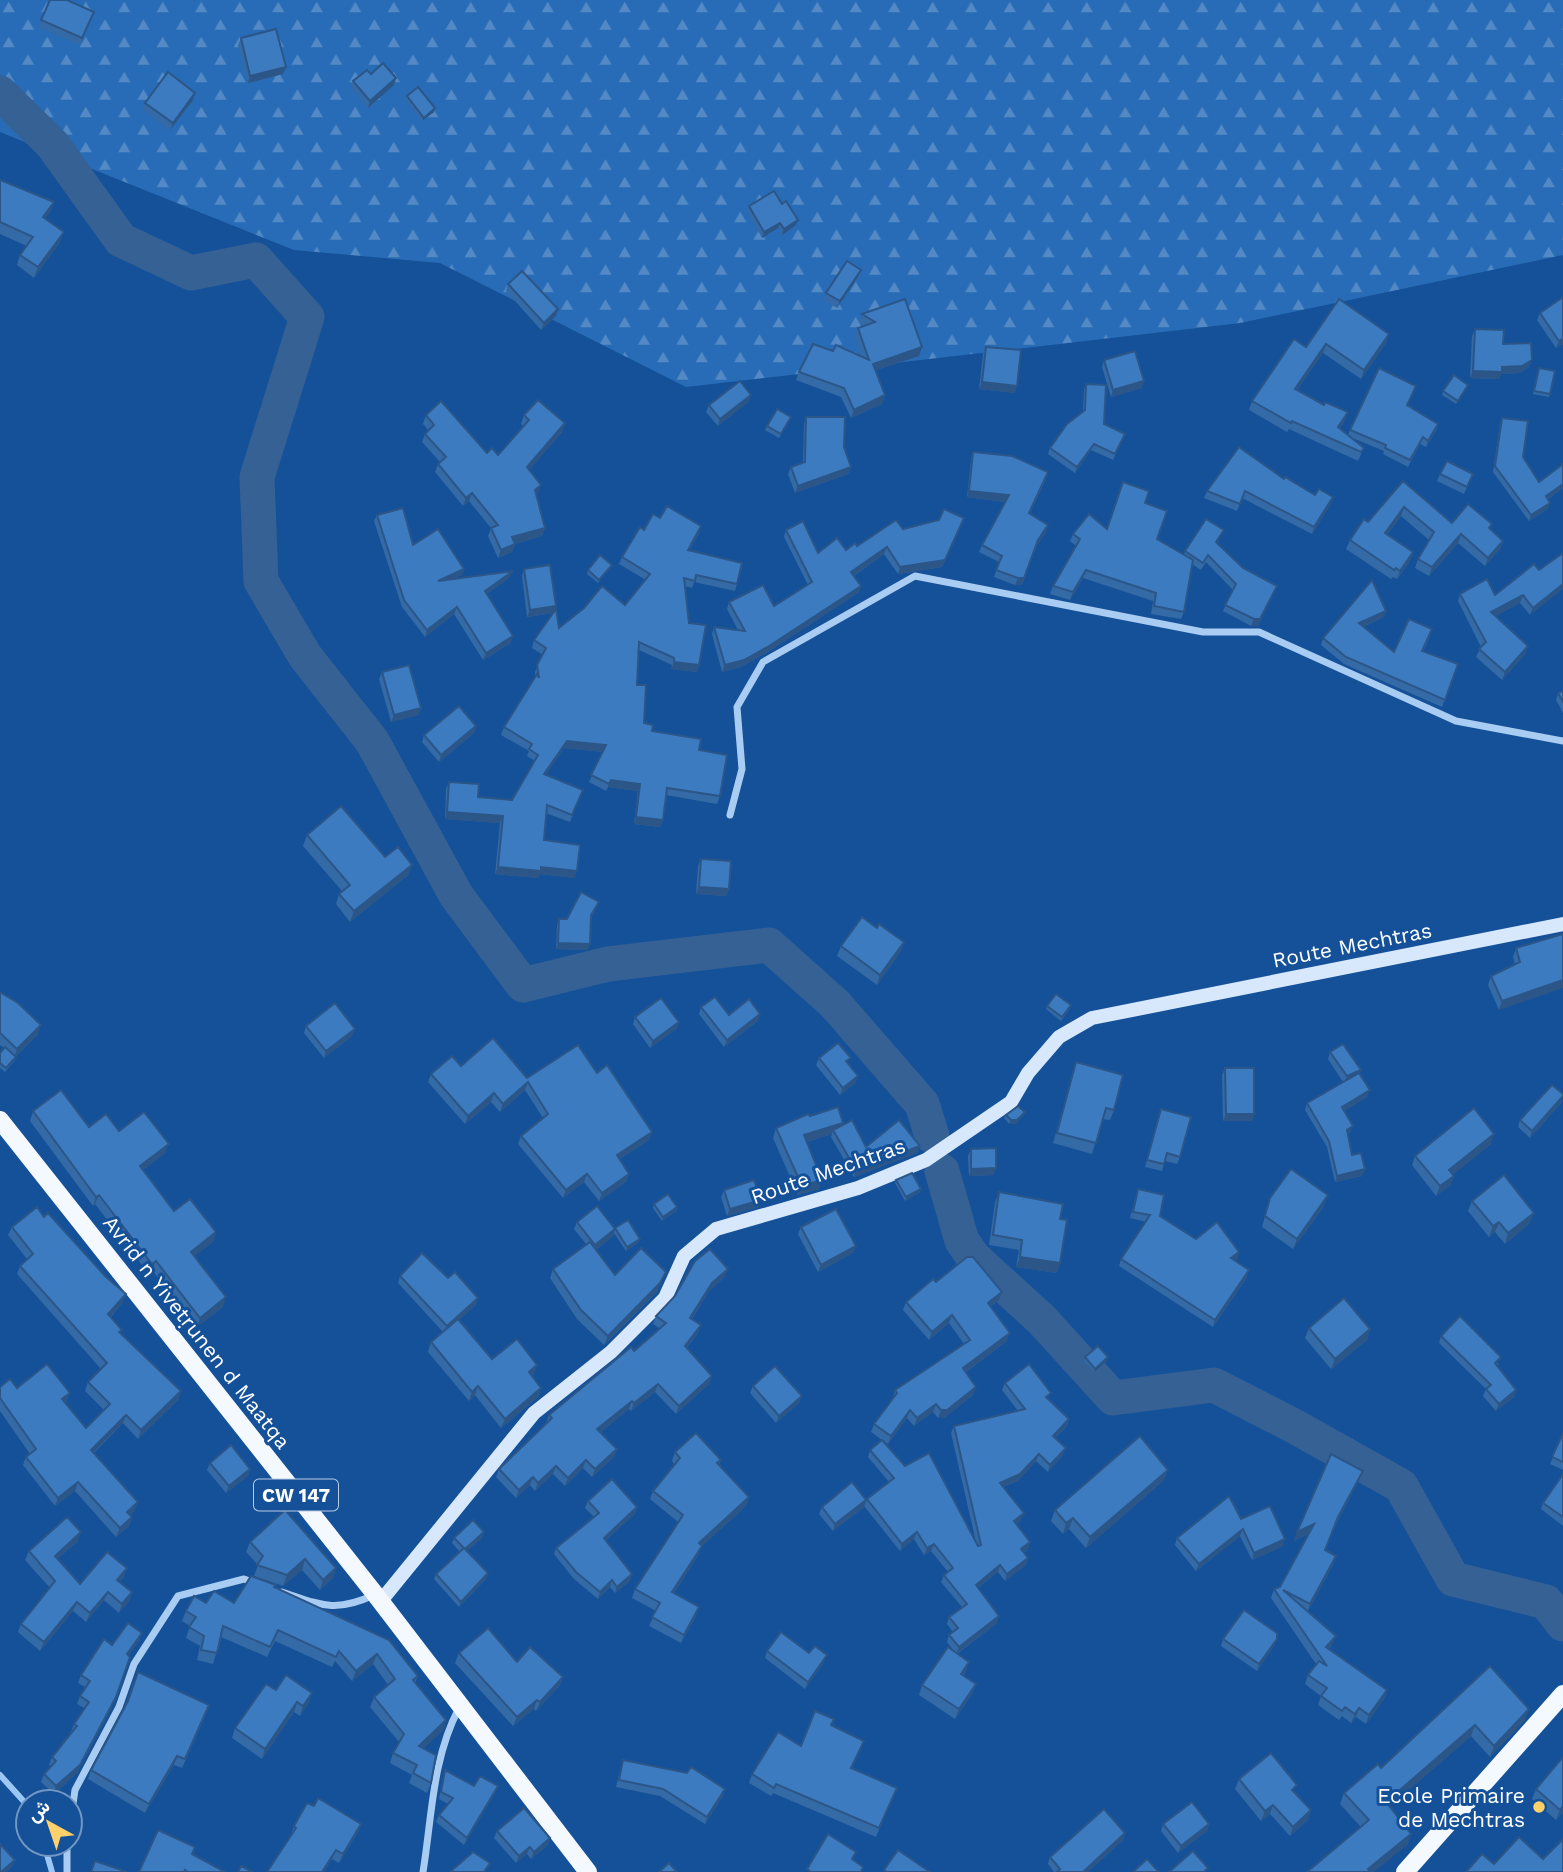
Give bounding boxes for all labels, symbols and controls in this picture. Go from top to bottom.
street label: Route Mechtras [1270,917,1434,973]
street label: Route Mechtras [747,1133,909,1209]
street label: Avrid n Yivetṛunen d Maatqa [98,1210,296,1454]
road number: CW 147 [254,1480,338,1511]
place label: Ecole Primaire de Mechtras [1377,1783,1525,1832]
north arrow [14,1788,84,1858]
text: ش [22,1794,55,1827]
marker: Ecole Primaire de Mechtras [1531,1799,1547,1815]

